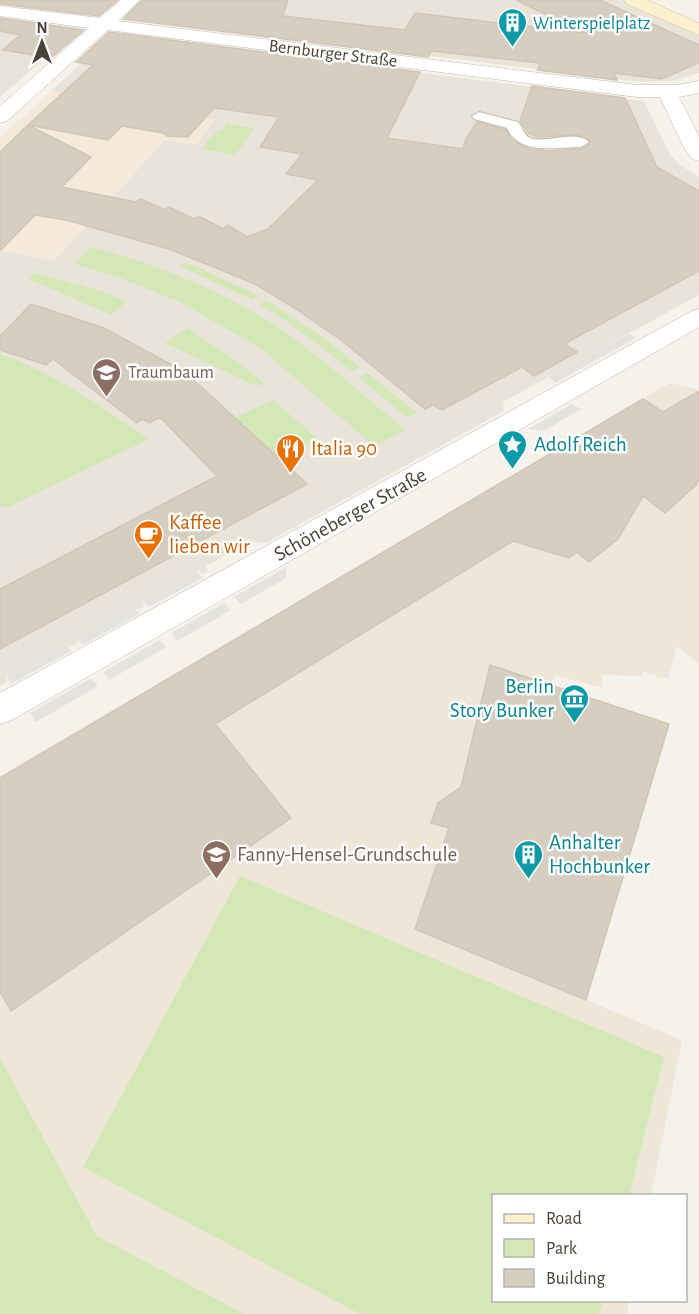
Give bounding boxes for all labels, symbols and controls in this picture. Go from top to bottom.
building icon: Winterspielplatz [496,7,528,49]
north arrow [12,12,72,72]
place label: Winterspielplatz [533,15,650,33]
text: N [36,20,48,36]
street label: Bernburger Straße [268,37,398,71]
school or university icon: Traumbaum [91,356,123,398]
place label: Traumbaum [128,364,214,382]
place icon: Adolf Reich [497,428,529,470]
restaurant icon: Italia 90 [274,432,306,474]
place label: Adolf Reich [534,434,627,455]
place label: Italia 90 [311,438,377,459]
street label: Schöneberger Straße [270,464,430,565]
place label: Kaffee lieben wir [169,512,250,557]
cafe icon: Kaffee lieben wir [132,518,164,560]
place label: Berlin Story Bunker [450,676,554,721]
museum icon: Berlin Story Bunker [559,682,591,724]
place label: Anhalter Hochbunker [549,832,650,877]
school or university icon: Fanny-Hensel-Grundschule [200,838,232,880]
building icon: Anhalter Hochbunker [512,838,544,880]
place label: Fanny-Hensel-Grundschule [237,844,457,865]
legend [492,1194,687,1302]
text: Road [546,1210,582,1228]
text: Park [546,1240,578,1258]
text: Building [546,1270,606,1288]

